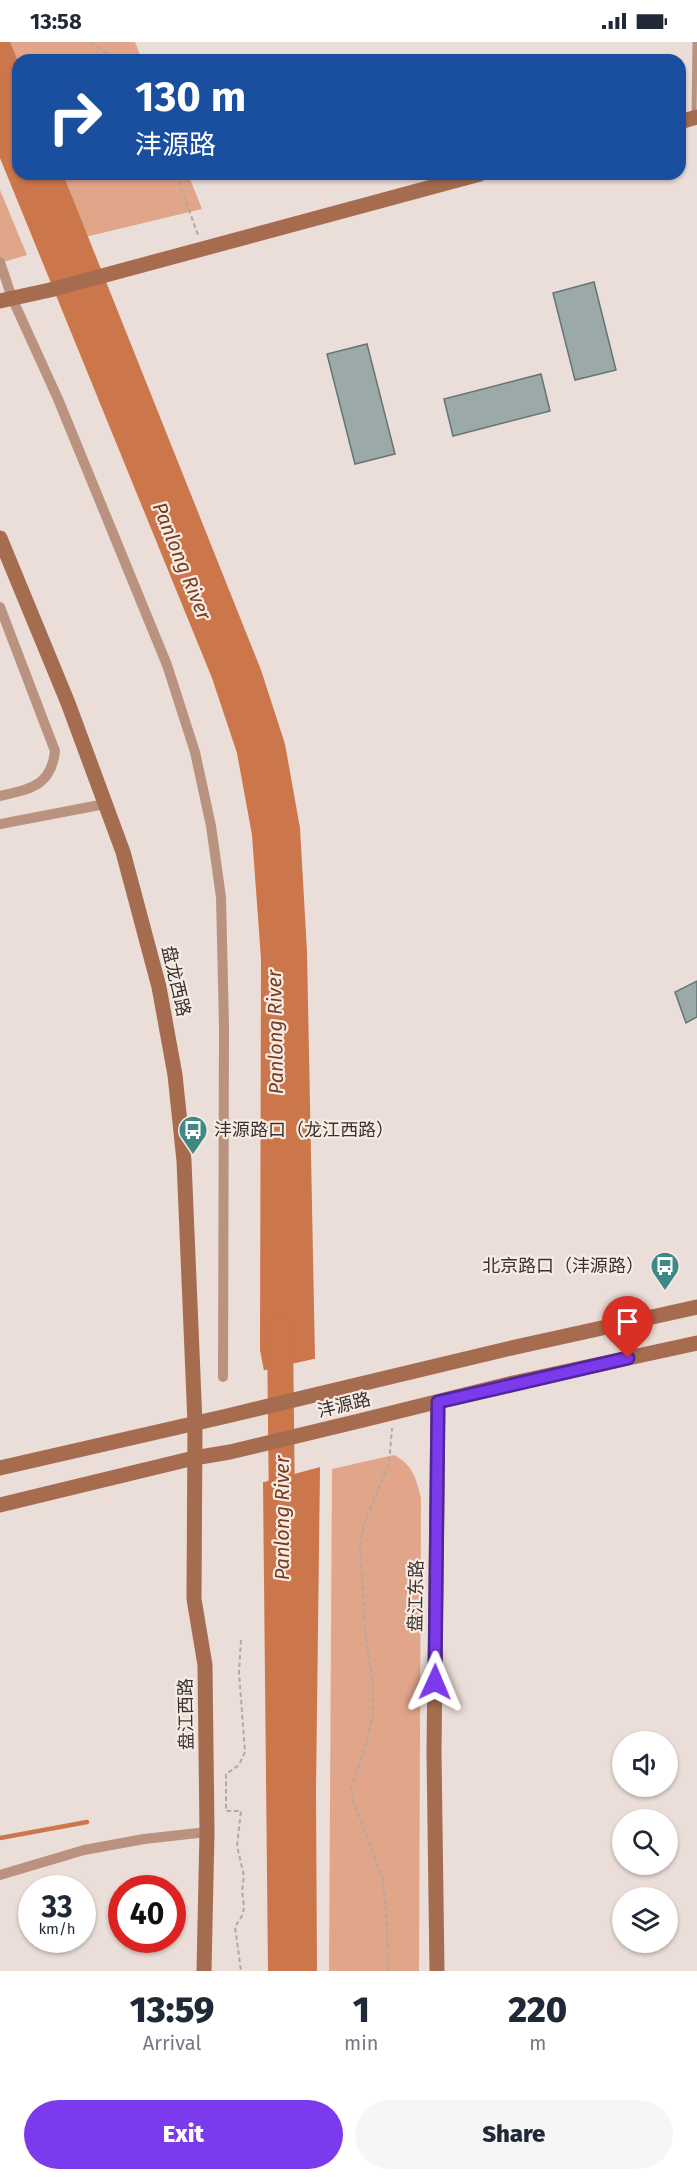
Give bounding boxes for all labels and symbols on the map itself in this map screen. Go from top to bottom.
water label: Panlong River [148,499,217,625]
street label: 盘龙西路 [157,943,195,1019]
water label: Panlong River [262,968,288,1095]
bus stop icon: 沣源路口（龙江西路） [177,1114,209,1156]
place label: 沣源路口（龙江西路） [214,1119,394,1141]
bus stop icon: 北京路口（沣源路） [649,1250,681,1292]
place label: 北京路口（沣源路） [482,1255,644,1277]
pin [602,1296,653,1358]
street label: 沣源路 [315,1388,373,1422]
water label: Panlong River [270,1454,294,1580]
street label: 盘江东路 [404,1560,428,1632]
position arrow [403,1650,467,1714]
street label: 盘江西路 [174,1678,198,1750]
speed limit sign: 40 [108,1875,186,1953]

